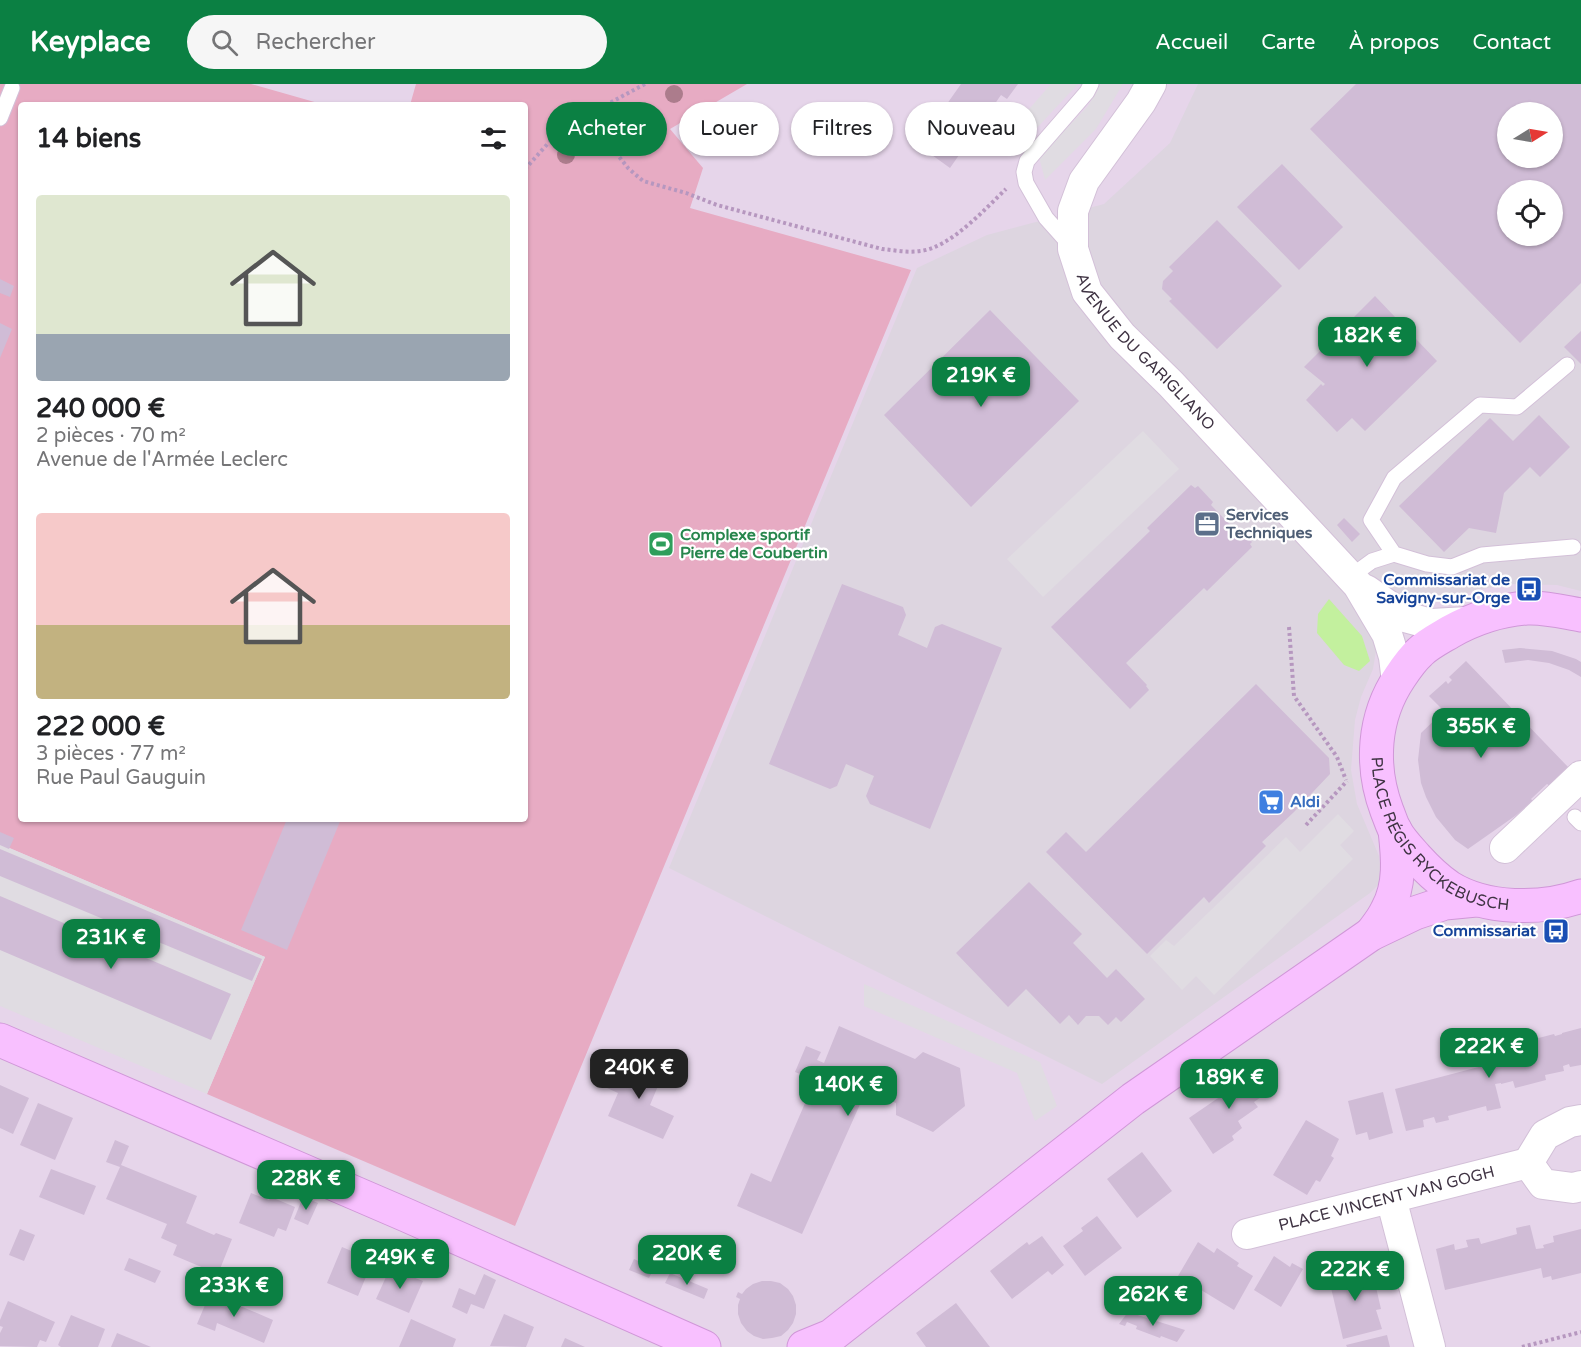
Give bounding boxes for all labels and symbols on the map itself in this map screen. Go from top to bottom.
north arrow [1497,102,1563,168]
street label: AVENUE DU GARIGLIANO [1072,271,1219,435]
pin: 182K € [1318,317,1416,368]
pin: 219K € [932,357,1030,408]
place label: Services Techniques [1225,505,1313,543]
office icon: Services Techniques [1192,509,1222,539]
place label: Complexe sportif Pierre de Coubertin [680,525,828,563]
sports icon: Complexe sportif Pierre de Coubertin [646,529,676,559]
place label: Commissariat de Savigny-sur-Orge [1376,570,1510,608]
bus stop icon: Commissariat de Savigny-sur-Orge [1514,574,1544,604]
pin: 355K € [1432,708,1530,759]
street label: PLACE RÉGIS RYCKEBUSCH [1366,756,1510,915]
supermarket icon: Aldi [1256,787,1286,817]
place label: Aldi [1290,792,1320,812]
bus stop icon: Commissariat [1541,916,1571,946]
pin: 231K € [62,919,160,970]
place label: Commissariat [1433,921,1537,941]
pin: 222K € [1440,1028,1538,1079]
pin: 240K € [590,1049,688,1100]
pin: 189K € [1180,1059,1278,1110]
pin: 140K € [799,1066,897,1117]
pin: 228K € [257,1160,355,1211]
street label: PLACE VINCENT VAN GOGH [1276,1162,1497,1236]
pin: 220K € [638,1235,736,1286]
pin: 249K € [351,1239,449,1290]
pin: 222K € [1306,1251,1404,1302]
pin: 233K € [185,1267,283,1318]
pin: 262K € [1104,1276,1202,1327]

